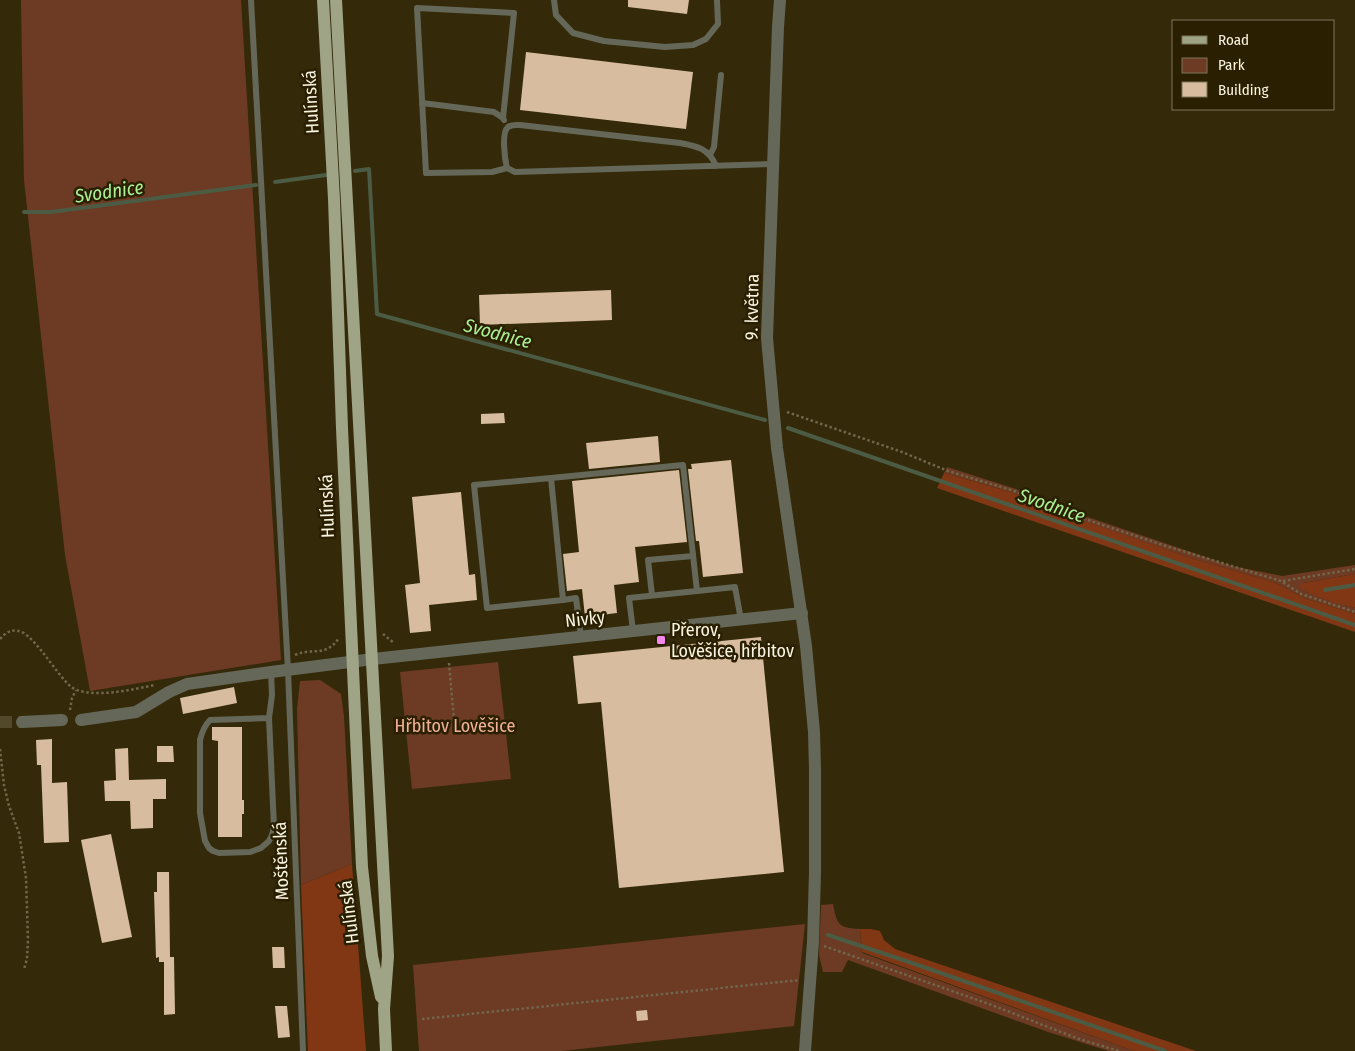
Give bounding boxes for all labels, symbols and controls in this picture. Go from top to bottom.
legend [1172,20,1335,110]
text: Road [1218,31,1249,49]
text: Park [1218,56,1245,74]
street label: Hulínská [298,69,324,134]
text: Building [1218,81,1269,99]
water label: Svodnice [72,175,145,208]
street label: 9. května [740,274,764,340]
water label: Svodnice [461,313,534,354]
street label: Hulínská [315,474,339,538]
water label: Svodnice [1015,483,1088,528]
street label: Nivky [564,606,606,632]
place label: Přerov, Lověšice, hřbitov [671,619,794,662]
marker: Přerov, Lověšice, hřbitov [655,634,667,646]
park label: Hřbitov Lověšice [395,715,516,737]
street label: Moštěnská [269,821,293,901]
street label: Hulínská [334,879,364,945]

